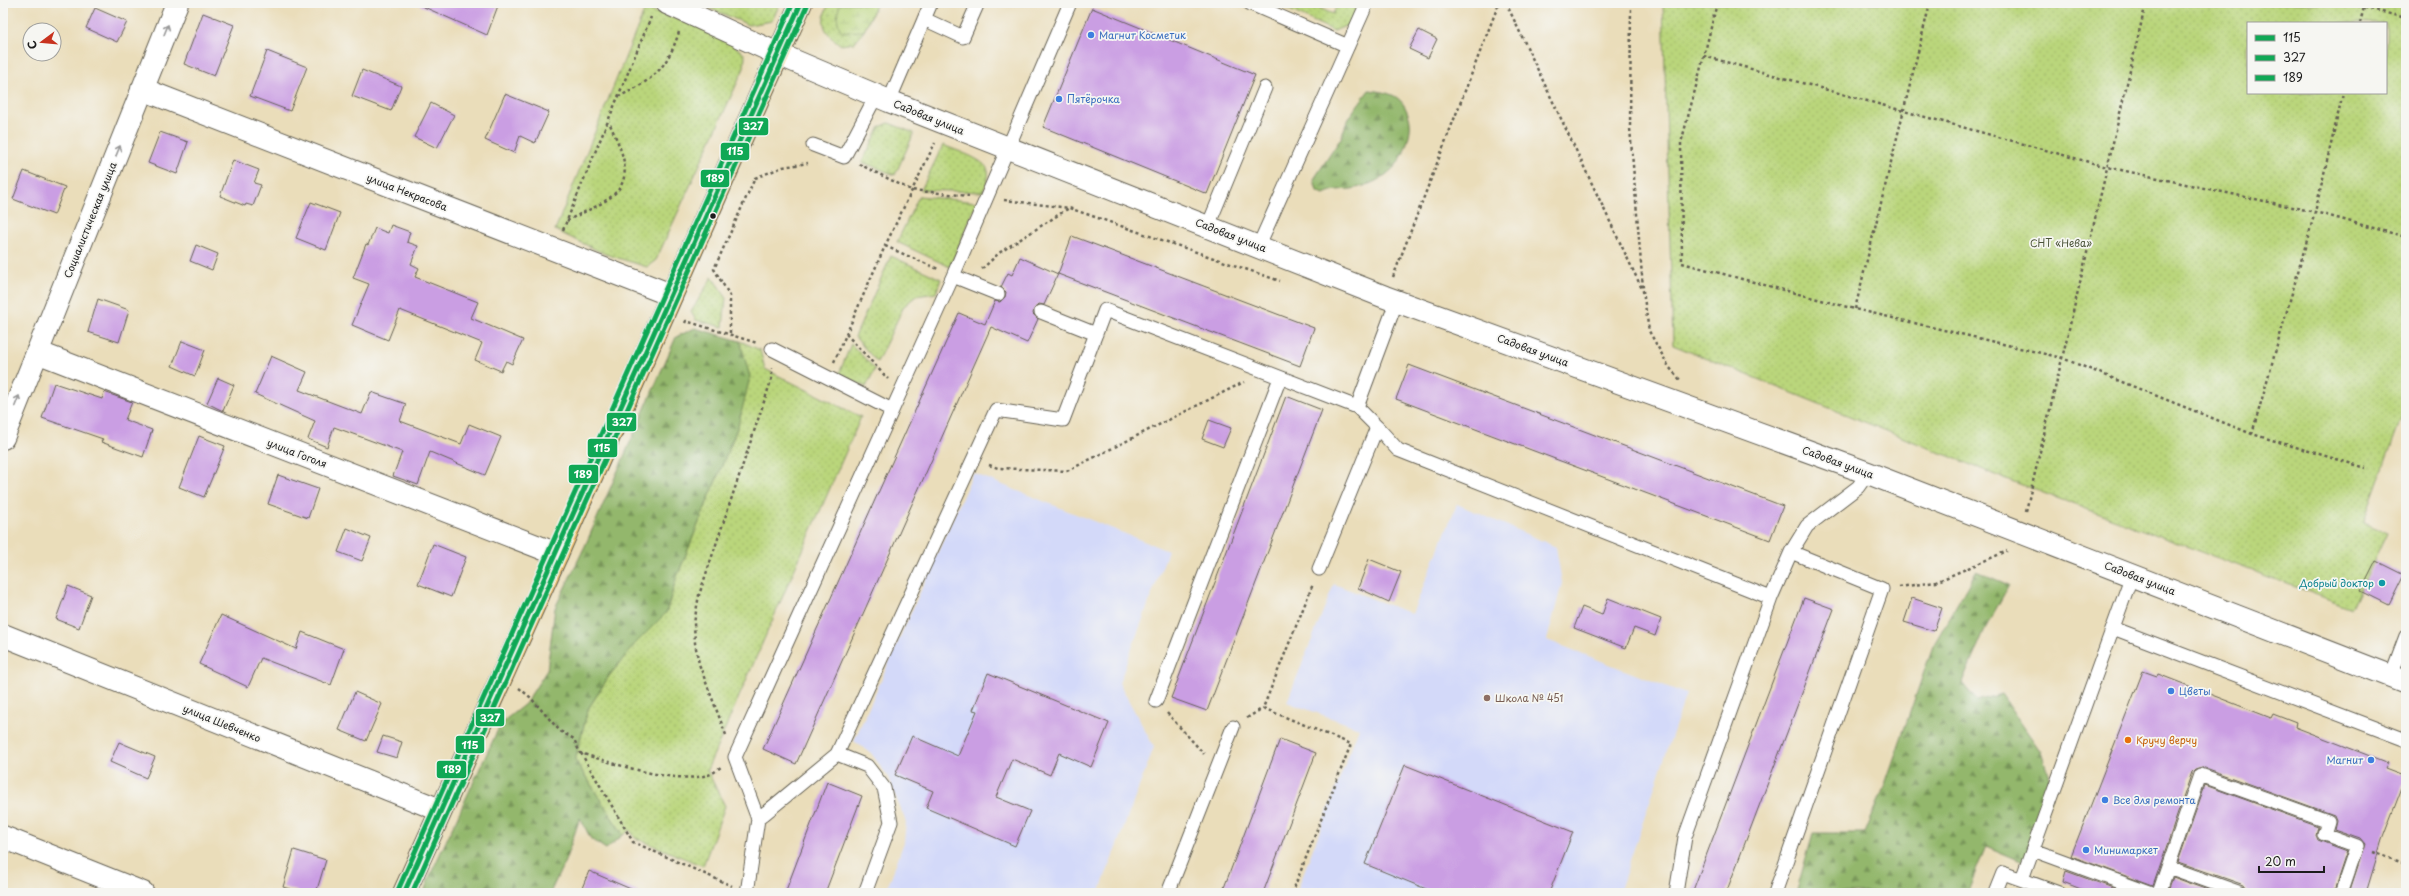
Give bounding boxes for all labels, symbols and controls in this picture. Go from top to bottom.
north arrow [22,22,62,62]
legend [2247,22,2387,94]
one-way arrow [162,24,170,36]
place label: Магнит Косметик [1099,27,1186,42]
text: 115 [2283,28,2301,46]
marker: Магнит Косметик [1086,30,1096,40]
text: С [23,39,41,51]
text: 327 [2283,48,2306,66]
text: 189 [2283,68,2303,86]
place label: Пятёрочка [1067,91,1121,106]
marker: Пятёрочка [1054,94,1064,104]
street label: Садовая улица [891,95,968,138]
line badge: 327 [738,117,769,136]
text: 327 [743,117,764,134]
line badge: 115 [720,142,750,161]
text: 115 [727,142,744,159]
one-way arrow [114,145,122,157]
street label: Социалистическая улица [59,159,120,280]
street label: улица Некрасова [365,169,450,214]
line badge: 189 [700,169,730,188]
text: 189 [706,169,725,186]
unlabelled marker [708,211,718,221]
street label: Садовая улица [1193,214,1270,255]
park label: СНТ «Нева» [2030,235,2092,250]
street label: Садовая улица [1495,330,1572,370]
one-way arrow [14,396,22,408]
line badge: 327 [606,412,637,432]
text: 327 [612,413,633,430]
street label: улица Гоголя [265,434,329,471]
line badge: 115 [587,438,618,458]
text: 115 [594,439,611,456]
street label: Садовая улица [1800,442,1877,482]
line badge: 189 [568,464,599,484]
text: 189 [574,465,593,482]
street label: Садовая улица [2102,557,2179,598]
place label: Добрый доктор [2299,575,2374,590]
marker: Добрый доктор [2377,578,2387,588]
place label: Цветы [2179,683,2211,698]
marker: Цветы [2166,686,2176,696]
place label: Школа № 451 [1495,690,1563,705]
marker: Школа № 451 [1482,693,1492,703]
street label: улица Шевченко [181,700,264,745]
line badge: 327 [475,708,505,727]
text: 327 [480,709,501,726]
place label: Кручу верчу [2136,732,2197,748]
line badge: 115 [455,735,485,754]
marker: Кручу верчу [2123,735,2133,745]
text: 115 [462,736,479,753]
place label: Магнит [2326,752,2364,767]
marker: Магнит [2366,755,2376,765]
line badge: 189 [436,760,467,779]
text: 189 [443,760,462,777]
place label: Все для ремонта [2113,792,2197,807]
marker: Все для ремонта [2100,795,2110,805]
place label: Минимаркет [2094,842,2158,857]
marker: Минимаркет [2081,845,2091,855]
scale bar [2259,848,2324,874]
text: 20 m [2265,852,2296,870]

